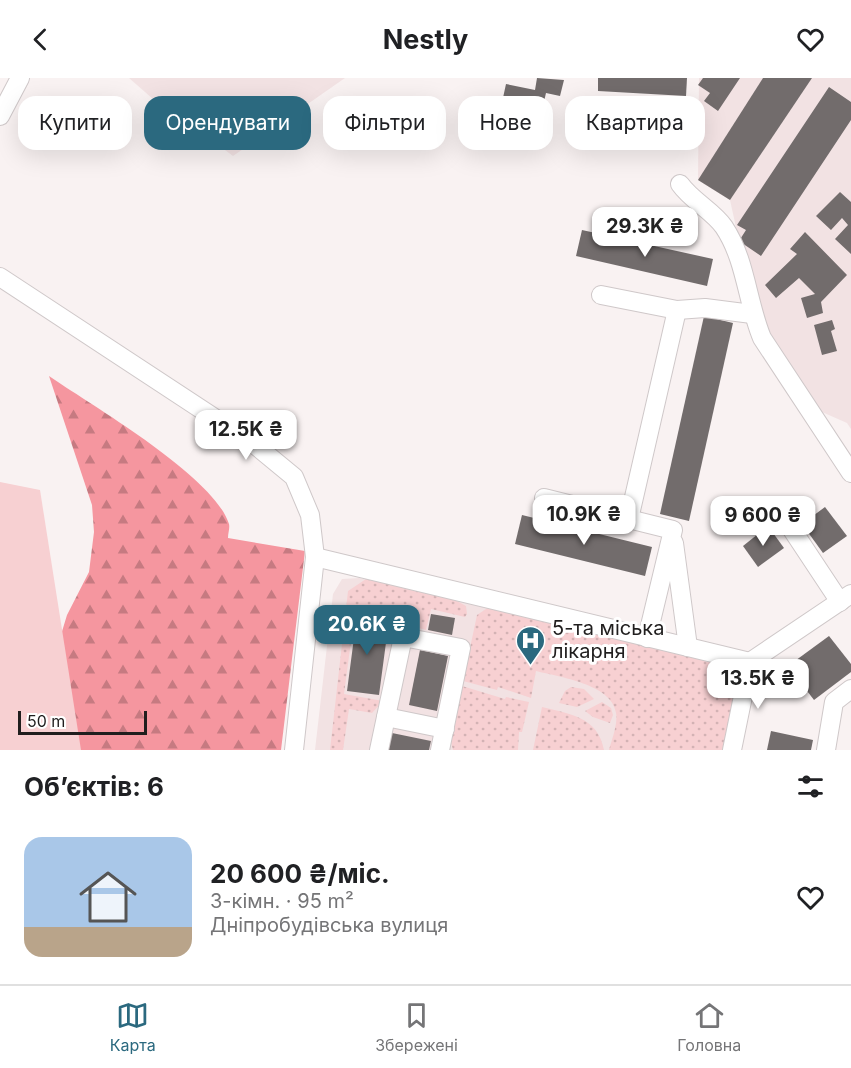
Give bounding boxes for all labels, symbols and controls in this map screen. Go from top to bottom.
icon: back [24,23,57,56]
text: Nestly [383,23,468,56]
icon: heart [794,23,827,56]
chip: Купити [18,96,132,150]
chip: Орендувати [144,96,311,150]
chip: Фільтри [323,96,446,150]
chip: Нове [458,96,553,150]
chip: Квартира [565,96,705,150]
pin: 29.3K ₴ [590,207,700,258]
text: 29.3K ₴ [606,214,684,238]
pin: 12.5K ₴ [191,410,301,461]
text: 12.5K ₴ [209,417,283,441]
pin: 10.9K ₴ [529,495,639,546]
pin: 9 600 ₴ [708,496,818,547]
text: 10.9K ₴ [547,502,621,526]
text: 9 600 ₴ [724,503,802,527]
pin: 20.6K ₴ [312,605,422,656]
text: 20.6K ₴ [328,612,406,636]
place label: 5-та міська лікарня [552,616,664,663]
hospital icon: 5-та міська лікарня [515,624,547,666]
pin: 13.5K ₴ [703,659,813,710]
text: 13.5K ₴ [721,666,795,690]
scale bar [18,708,147,736]
text: 50 m [27,711,65,731]
icon: filters [794,770,827,803]
text: Об’єктів: 6 [24,771,164,802]
text: 20 600 ₴/міс. [210,858,390,889]
icon: home [72,861,144,933]
icon: heart [794,881,827,914]
text: 3-кімн. · 95 m² [210,889,354,913]
text: Дніпробудівська вулиця [210,913,448,937]
tab: Карта [110,999,156,1055]
tab: Збережені [375,999,458,1055]
tab: Головна [677,999,741,1055]

